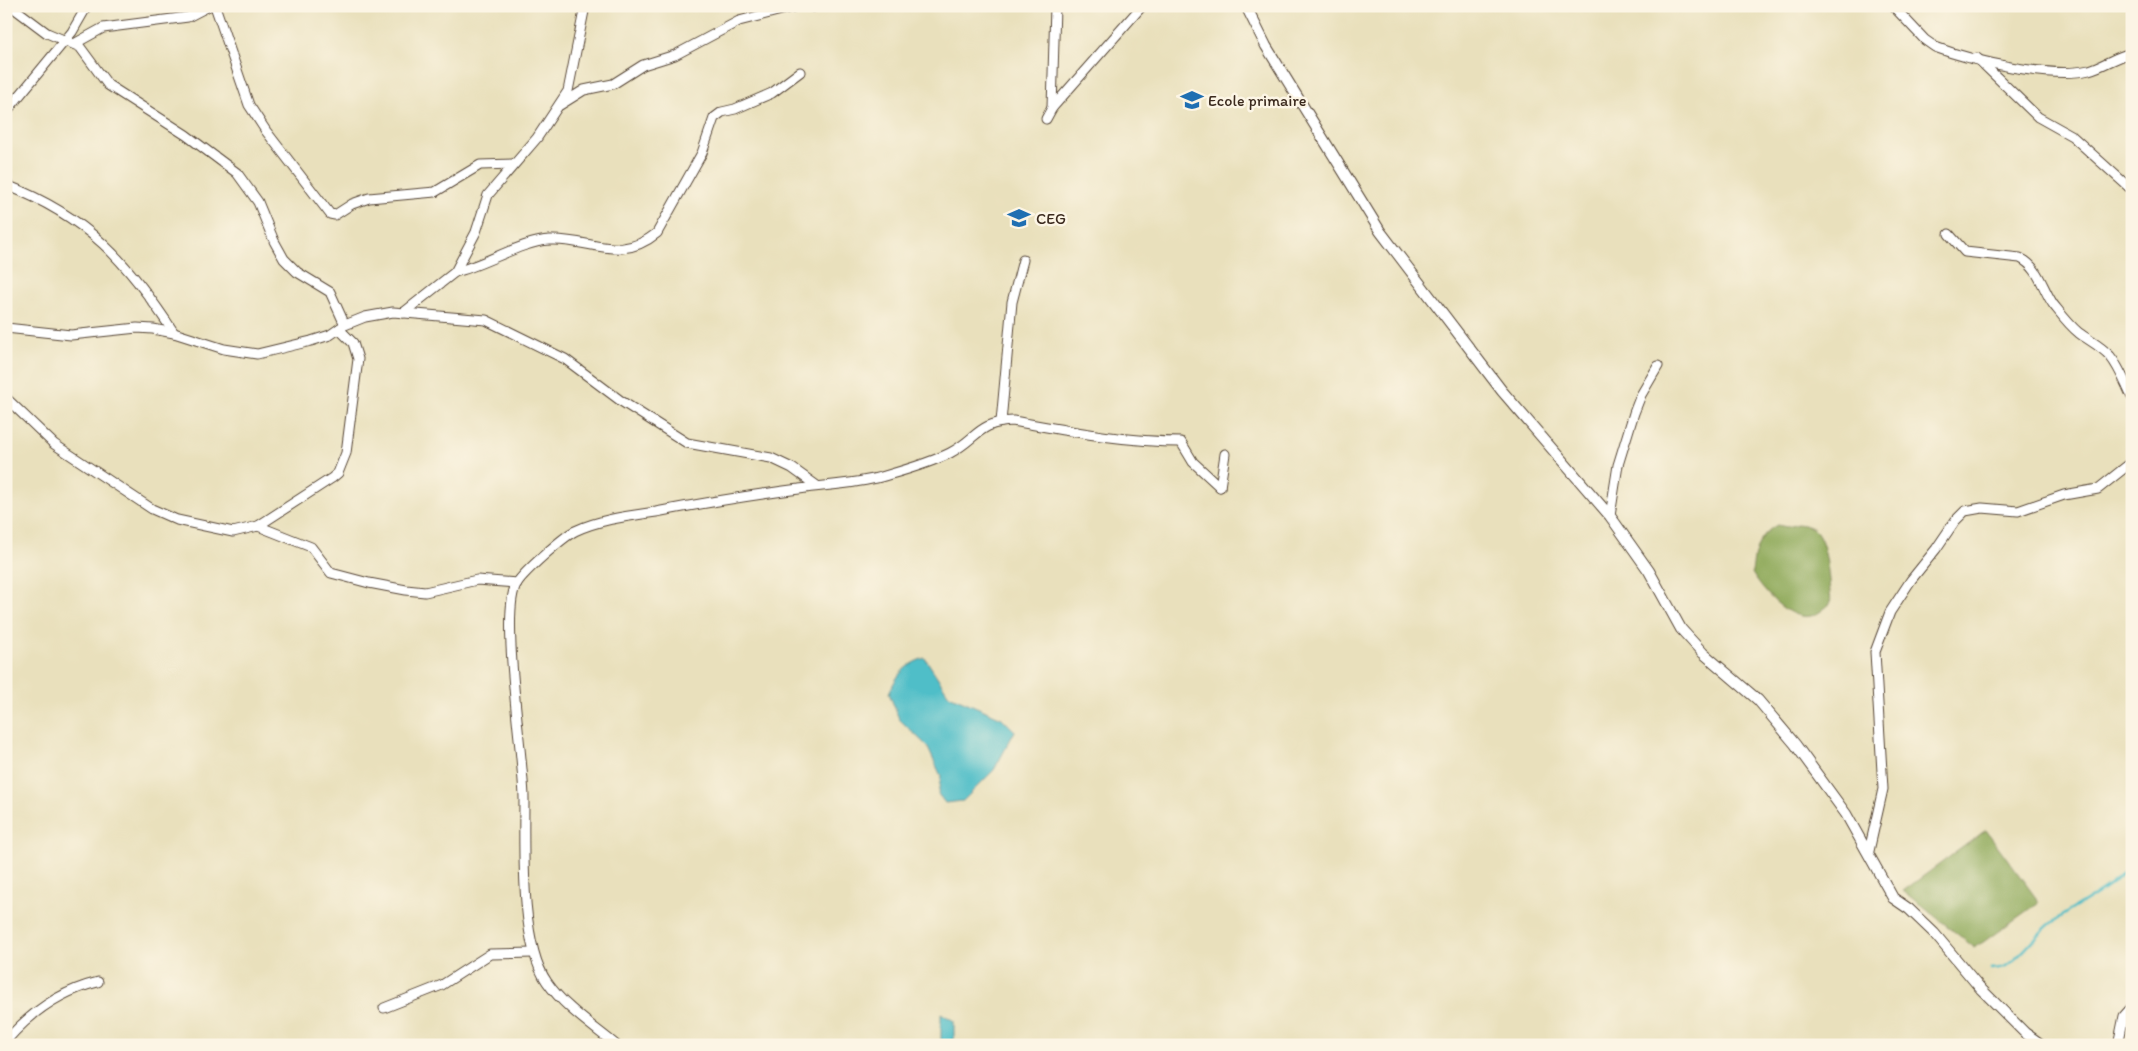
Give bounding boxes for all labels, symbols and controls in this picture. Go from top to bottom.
school or university icon: Ecole primaire [1179,87,1205,113]
place label: Ecole primaire [1208,91,1307,110]
school or university icon: CEG [1006,205,1032,231]
place label: CEG [1036,209,1066,228]

